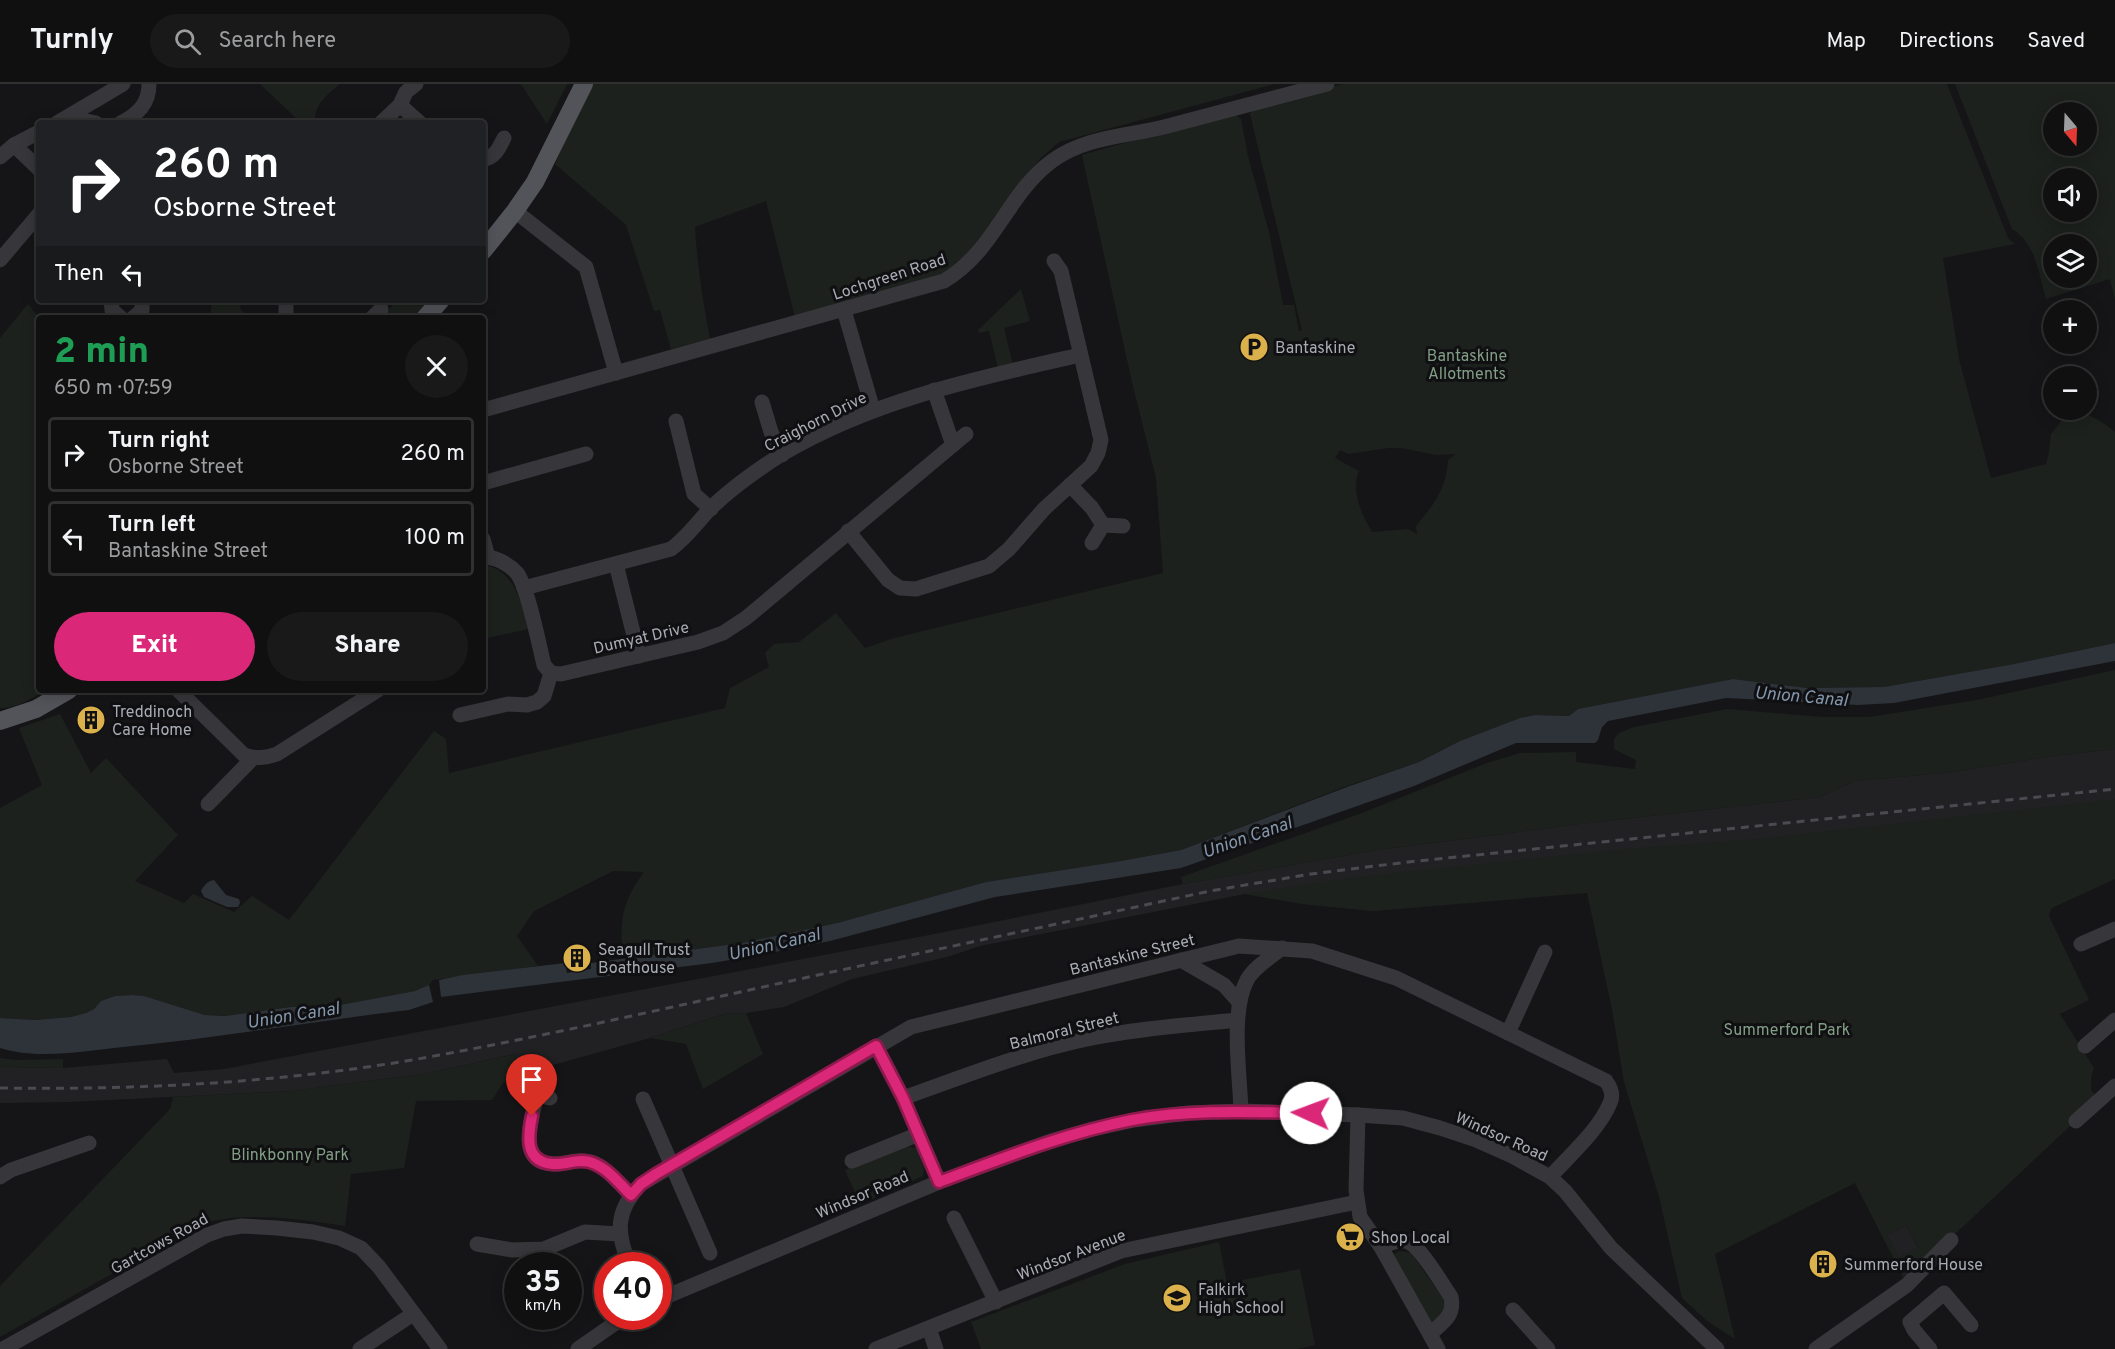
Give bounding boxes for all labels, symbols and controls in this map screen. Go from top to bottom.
search box [150,14,570,68]
text: Turnly [30,23,114,59]
icon: search [171,25,204,58]
text: Search here [219,28,336,55]
text: Map [1826,28,1866,55]
text: Directions [1899,28,1994,55]
text: Saved [2027,28,2085,55]
north arrow [2043,102,2097,156]
map controls [2043,102,2097,420]
text: 260 m [153,140,279,193]
icon: right [54,144,132,222]
button: sound [2043,168,2097,222]
text: Osborne Street [153,192,336,226]
button: layers [2043,234,2097,288]
street label: Lochgreen Road [831,250,949,306]
icon: left [116,258,149,291]
text: Then [54,261,104,288]
button: + [2043,300,2097,354]
text: 2 min [54,330,149,376]
parking icon: Bantaskine [1238,331,1270,363]
button: close [405,335,468,398]
place label: Bantaskine [1275,339,1355,359]
park label: Bantaskine Allotments [1427,347,1507,385]
button: − [2043,366,2097,420]
text: 650 m · 07:59 [54,376,173,402]
street label: Craighorn Drive [761,388,871,457]
text: Turn right [108,428,210,455]
icon: right [57,438,90,471]
text: 260 m [400,441,465,468]
text: Osborne Street [108,455,244,481]
text: Turn left [108,512,196,539]
icon: left [57,522,90,555]
text: 100 m [405,525,465,552]
text: Bantaskine Street [108,539,268,565]
button: Exit [54,612,255,681]
button: Share [267,612,468,681]
street label: Dumyat Drive [592,618,691,660]
water label: Union Canal [1753,682,1850,713]
place label: Treddinoch Care Home [112,703,192,741]
building icon: Treddinoch Care Home [75,704,107,736]
water label: Union Canal [1200,812,1297,865]
water label: Union Canal [726,923,824,967]
street label: Bantaskine Street [1068,931,1197,981]
place label: Seagull Trust Boathouse [598,941,690,979]
building icon: Seagull Trust Boathouse [561,942,593,974]
water label: Union Canal [245,998,343,1035]
street label: Balmoral Street [1008,1009,1121,1055]
park label: Summerford Park [1724,1021,1850,1041]
pin [506,1054,557,1116]
icon: arrive [515,1063,548,1096]
position arrow [1279,1081,1343,1145]
street label: Windsor Road [1452,1109,1550,1167]
park label: Blinkbonny Park [231,1146,349,1166]
street label: Windsor Road [813,1167,912,1224]
street label: Gartcows Road [108,1210,212,1280]
supermarket icon: Shop Local [1334,1221,1366,1253]
street label: Windsor Avenue [1015,1226,1129,1286]
place label: Shop Local [1371,1229,1450,1249]
building icon: Summerford House [1807,1248,1839,1280]
speed limit sign: 40 [594,1252,672,1330]
place label: Summerford House [1844,1256,1983,1276]
text: 35 [525,1265,561,1302]
place label: Falkirk High School [1198,1281,1284,1319]
school or university icon: Falkirk High School [1161,1282,1193,1314]
text: km/h [525,1297,561,1316]

